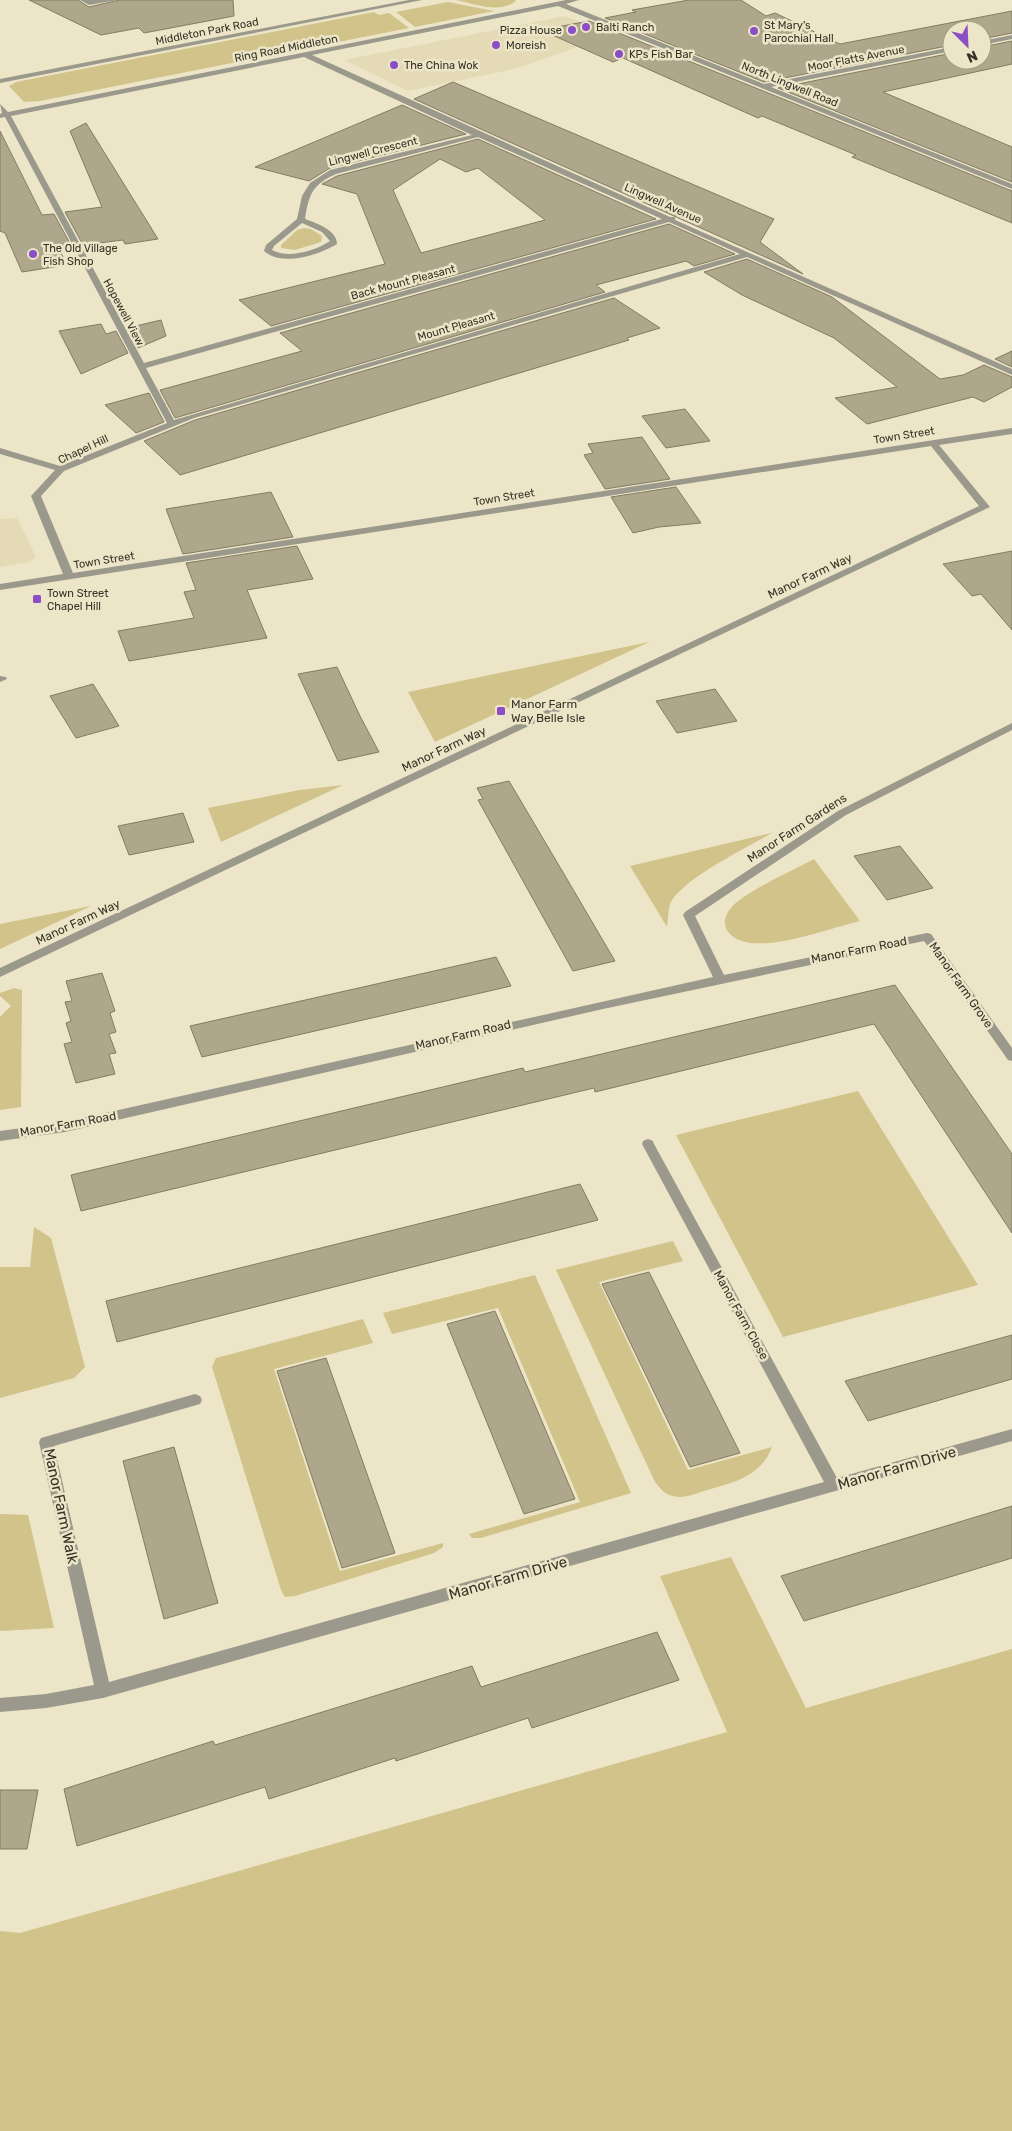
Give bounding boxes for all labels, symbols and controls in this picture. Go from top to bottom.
street label: Middleton Park Road [154,15,260,48]
place label: St Mary's Parochial Hall [764,19,834,45]
north arrow [942,20,992,70]
marker: Balti Ranch [580,21,592,33]
place label: Balti Ranch [596,21,654,34]
place label: Pizza House [500,24,562,37]
marker: Pizza House [566,24,578,36]
marker: St Mary's Parochial Hall [748,25,760,37]
street label: Ring Road Middleton [233,32,339,65]
marker: Moreish [490,39,502,51]
place label: Moreish [506,39,546,52]
street label: Moor Flatts Avenue [807,43,906,74]
text: N [964,47,980,66]
marker: KPs Fish Bar [613,48,625,60]
place label: KPs Fish Bar [629,48,693,61]
marker: The China Wok [388,59,400,71]
place label: The China Wok [404,59,479,72]
street label: North Lingwell Road [740,59,840,110]
street label: Lingwell Crescent [327,134,420,169]
street label: Lingwell Avenue [622,181,703,226]
place label: The Old Village Fish Shop [43,242,118,268]
marker: The Old Village Fish Shop [27,248,39,260]
street label: Back Mount Pleasant [350,262,457,303]
street label: Hopewell View [100,277,147,348]
street label: Mount Pleasant [416,309,497,344]
street label: Town Street [873,424,936,447]
street label: Chapel Hill [56,432,110,467]
street label: Town Street [473,486,536,509]
street label: Town Street [73,549,136,572]
street label: Manor Farm Way [766,550,855,602]
place label: Town Street Chapel Hill [47,587,109,613]
marker: Town Street Chapel Hill [31,593,43,605]
place label: Manor Farm Way Belle Isle [511,697,586,725]
marker: Manor Farm Way Belle Isle [495,705,507,717]
street label: Manor Farm Way [400,723,489,775]
street label: Manor Farm Gardens [745,791,849,865]
street label: Manor Farm Way [34,896,123,948]
street label: Manor Farm Road [810,934,908,966]
street label: Manor Farm Grove [926,939,996,1031]
street label: Manor Farm Road [414,1017,512,1053]
street label: Manor Farm Road [19,1109,117,1139]
street label: Manor Farm Close [711,1268,771,1362]
street label: Manor Farm Drive [836,1442,958,1494]
street label: Manor Farm Walk [40,1447,82,1566]
street label: Manor Farm Drive [447,1552,569,1604]

